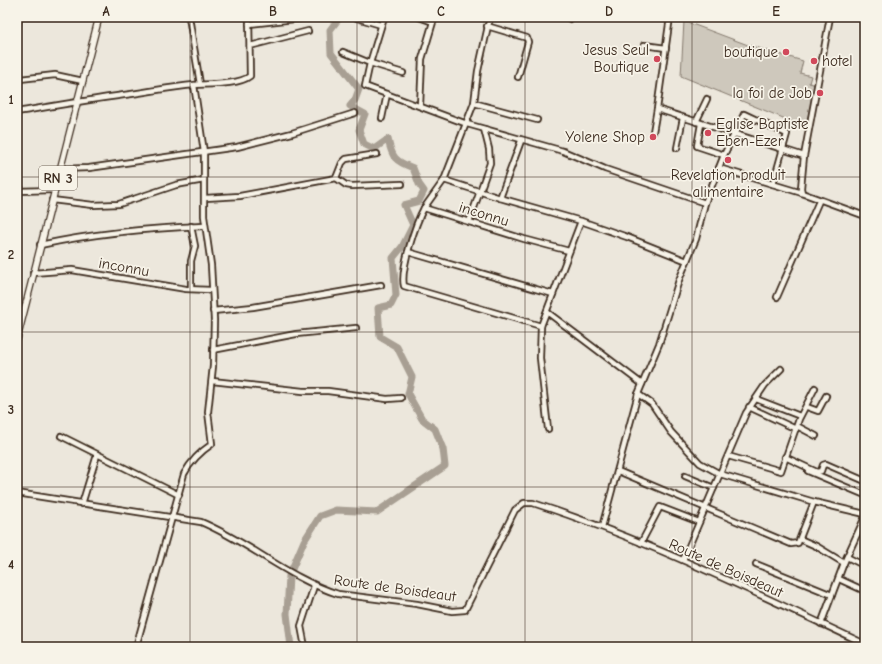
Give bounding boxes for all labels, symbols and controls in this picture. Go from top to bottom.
text: A [102,4,110,19]
text: B [269,4,277,19]
text: C [437,4,445,19]
text: D [605,4,613,19]
text: E [772,4,780,19]
place label: Jesus Seul Boutique [583,41,649,76]
place label: boutique [724,43,778,61]
marker: boutique [781,47,791,57]
place label: hotel [822,52,853,70]
marker: Jesus Seul Boutique [652,54,662,64]
marker: hotel [809,56,819,66]
place label: la foi de Job [732,84,812,102]
marker: la foi de Job [815,88,825,98]
text: 1 [8,92,14,107]
place label: Eglise Baptiste Eben-Ezer [716,115,809,150]
place label: Yolene Shop [565,128,645,146]
marker: Eglise Baptiste Eben-Ezer [703,128,713,138]
marker: Yolene Shop [648,132,658,142]
marker: Revelation produit alimentaire [723,155,733,165]
road number: RN 3 [39,166,77,190]
place label: Revelation produit alimentaire [671,166,786,201]
street label: inconnu [457,198,511,230]
text: 2 [8,247,14,262]
street label: inconnu [97,254,151,280]
text: 3 [8,402,14,417]
street label: Route de Boisdeaut [666,535,787,602]
text: 4 [8,557,14,572]
street label: Route de Boisdeaut [333,571,458,606]

